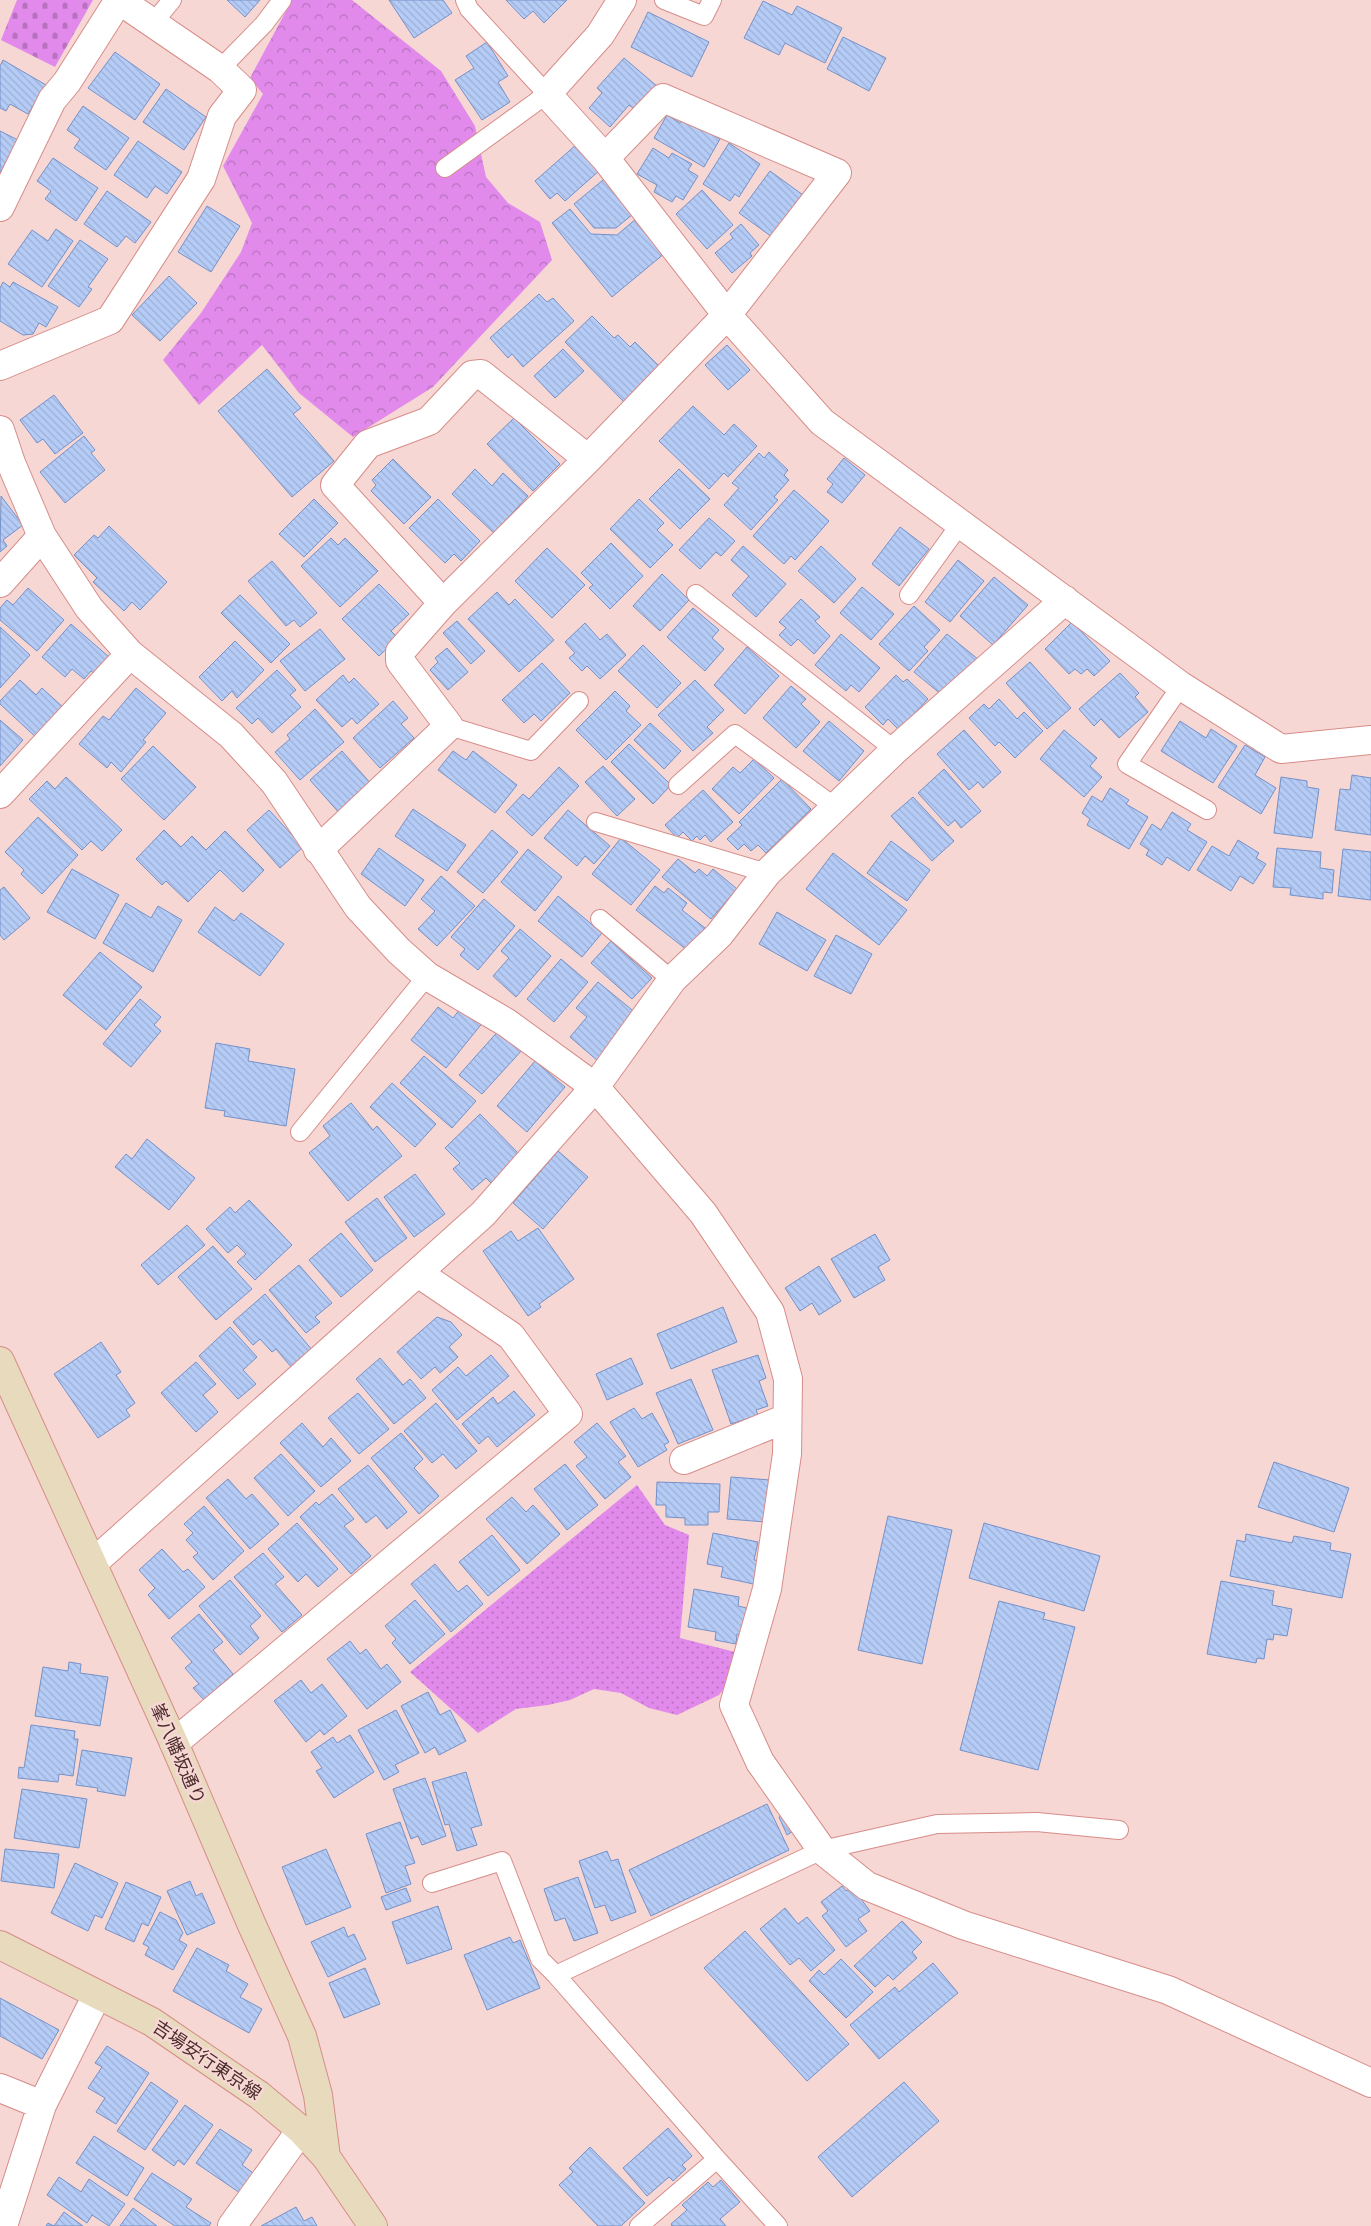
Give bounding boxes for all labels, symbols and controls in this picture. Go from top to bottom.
street label: 峯八幡坂通り [147,1700,211,1807]
street label: 吉場安行東京線 [149,2015,266,2104]

